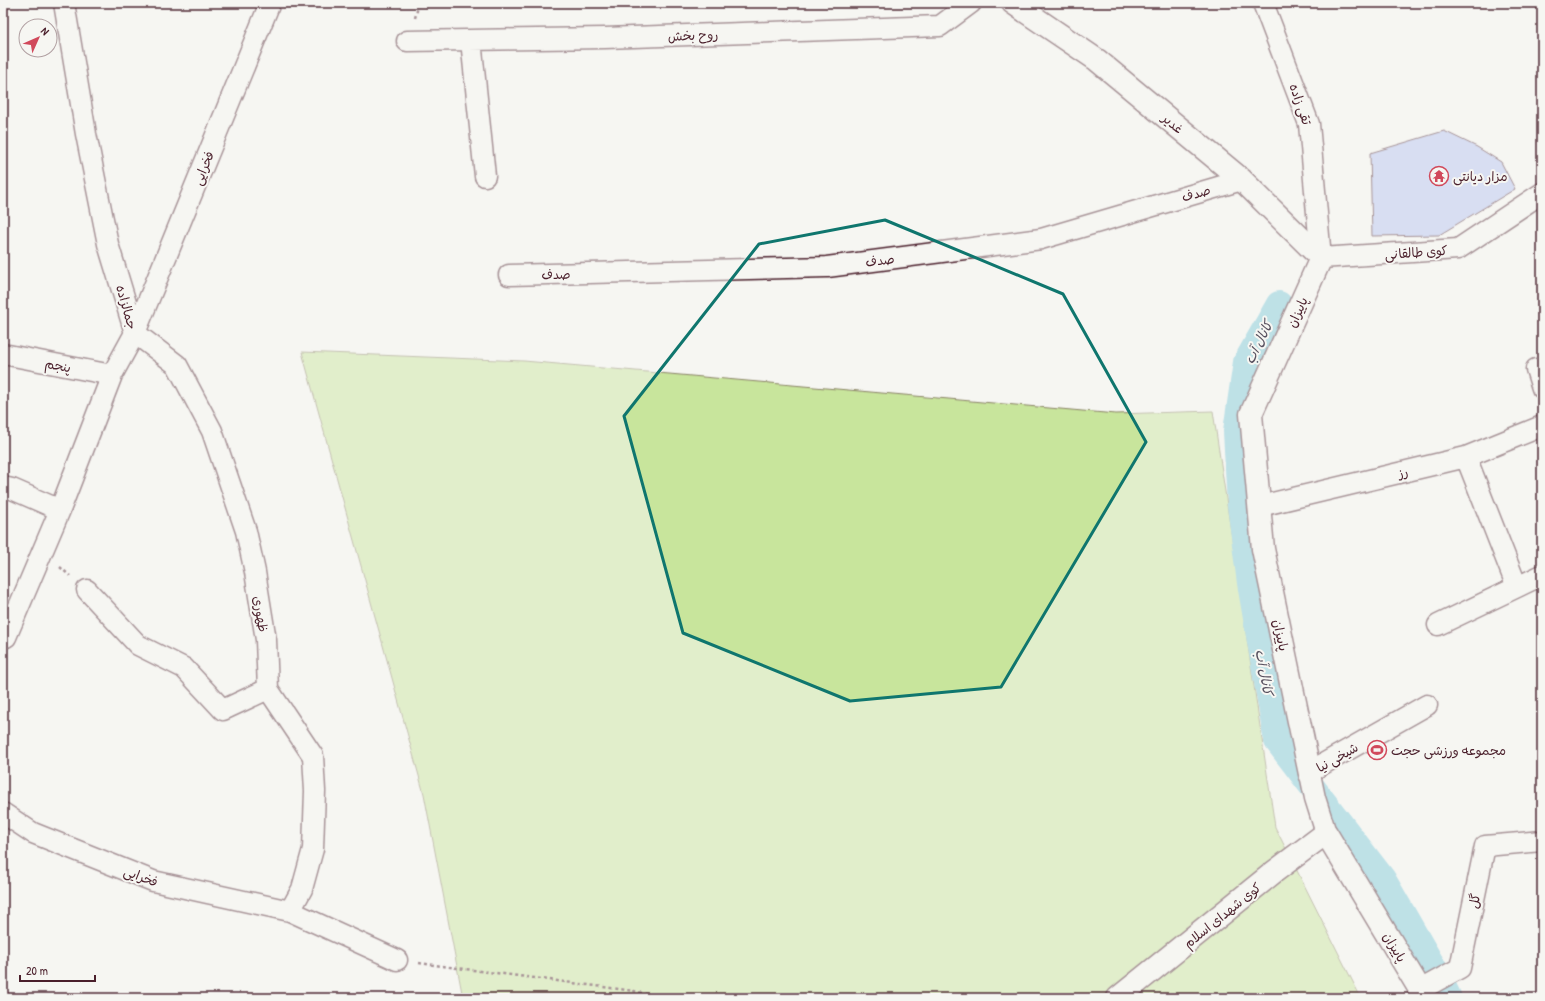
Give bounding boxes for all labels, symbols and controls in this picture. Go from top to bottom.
north arrow [18,18,58,58]
text: N [38,24,52,38]
street label: روح بخش [667,25,719,46]
street label: تقی زاده [1285,81,1316,128]
street label: غدیر [1158,108,1188,137]
street label: فخرایی [188,148,219,188]
temple icon: مزار دیانتی [1428,165,1450,187]
place label: مزار دیانتی [1453,167,1507,186]
street label: صدف [1179,180,1213,206]
street label: کوی طالقانی [1384,241,1449,264]
street label: صدف [864,249,896,271]
street label: صدف [541,265,571,283]
street label: جمالزاده [112,283,142,331]
street label: پاییزان [1282,294,1312,330]
water label: کانال آب [1239,315,1278,367]
street label: پنجم [43,354,73,378]
street label: رز [1395,462,1410,482]
street label: ظهوری [249,595,273,633]
street label: پاییزان [1269,618,1293,653]
water label: کانال آب [1252,648,1279,699]
street label: شیخی نیا [1313,738,1362,777]
sports icon: مجموعه ورزشی حجت [1366,739,1388,761]
place label: مجموعه ورزشی حجت [1391,741,1506,760]
street label: فخرایی [121,861,161,891]
street label: کوی شهدای اسلام [1179,878,1266,954]
street label: گل [1464,892,1484,910]
street label: پاییزان [1379,929,1411,965]
scale bar [20,957,95,983]
text: 20 m [26,962,48,979]

